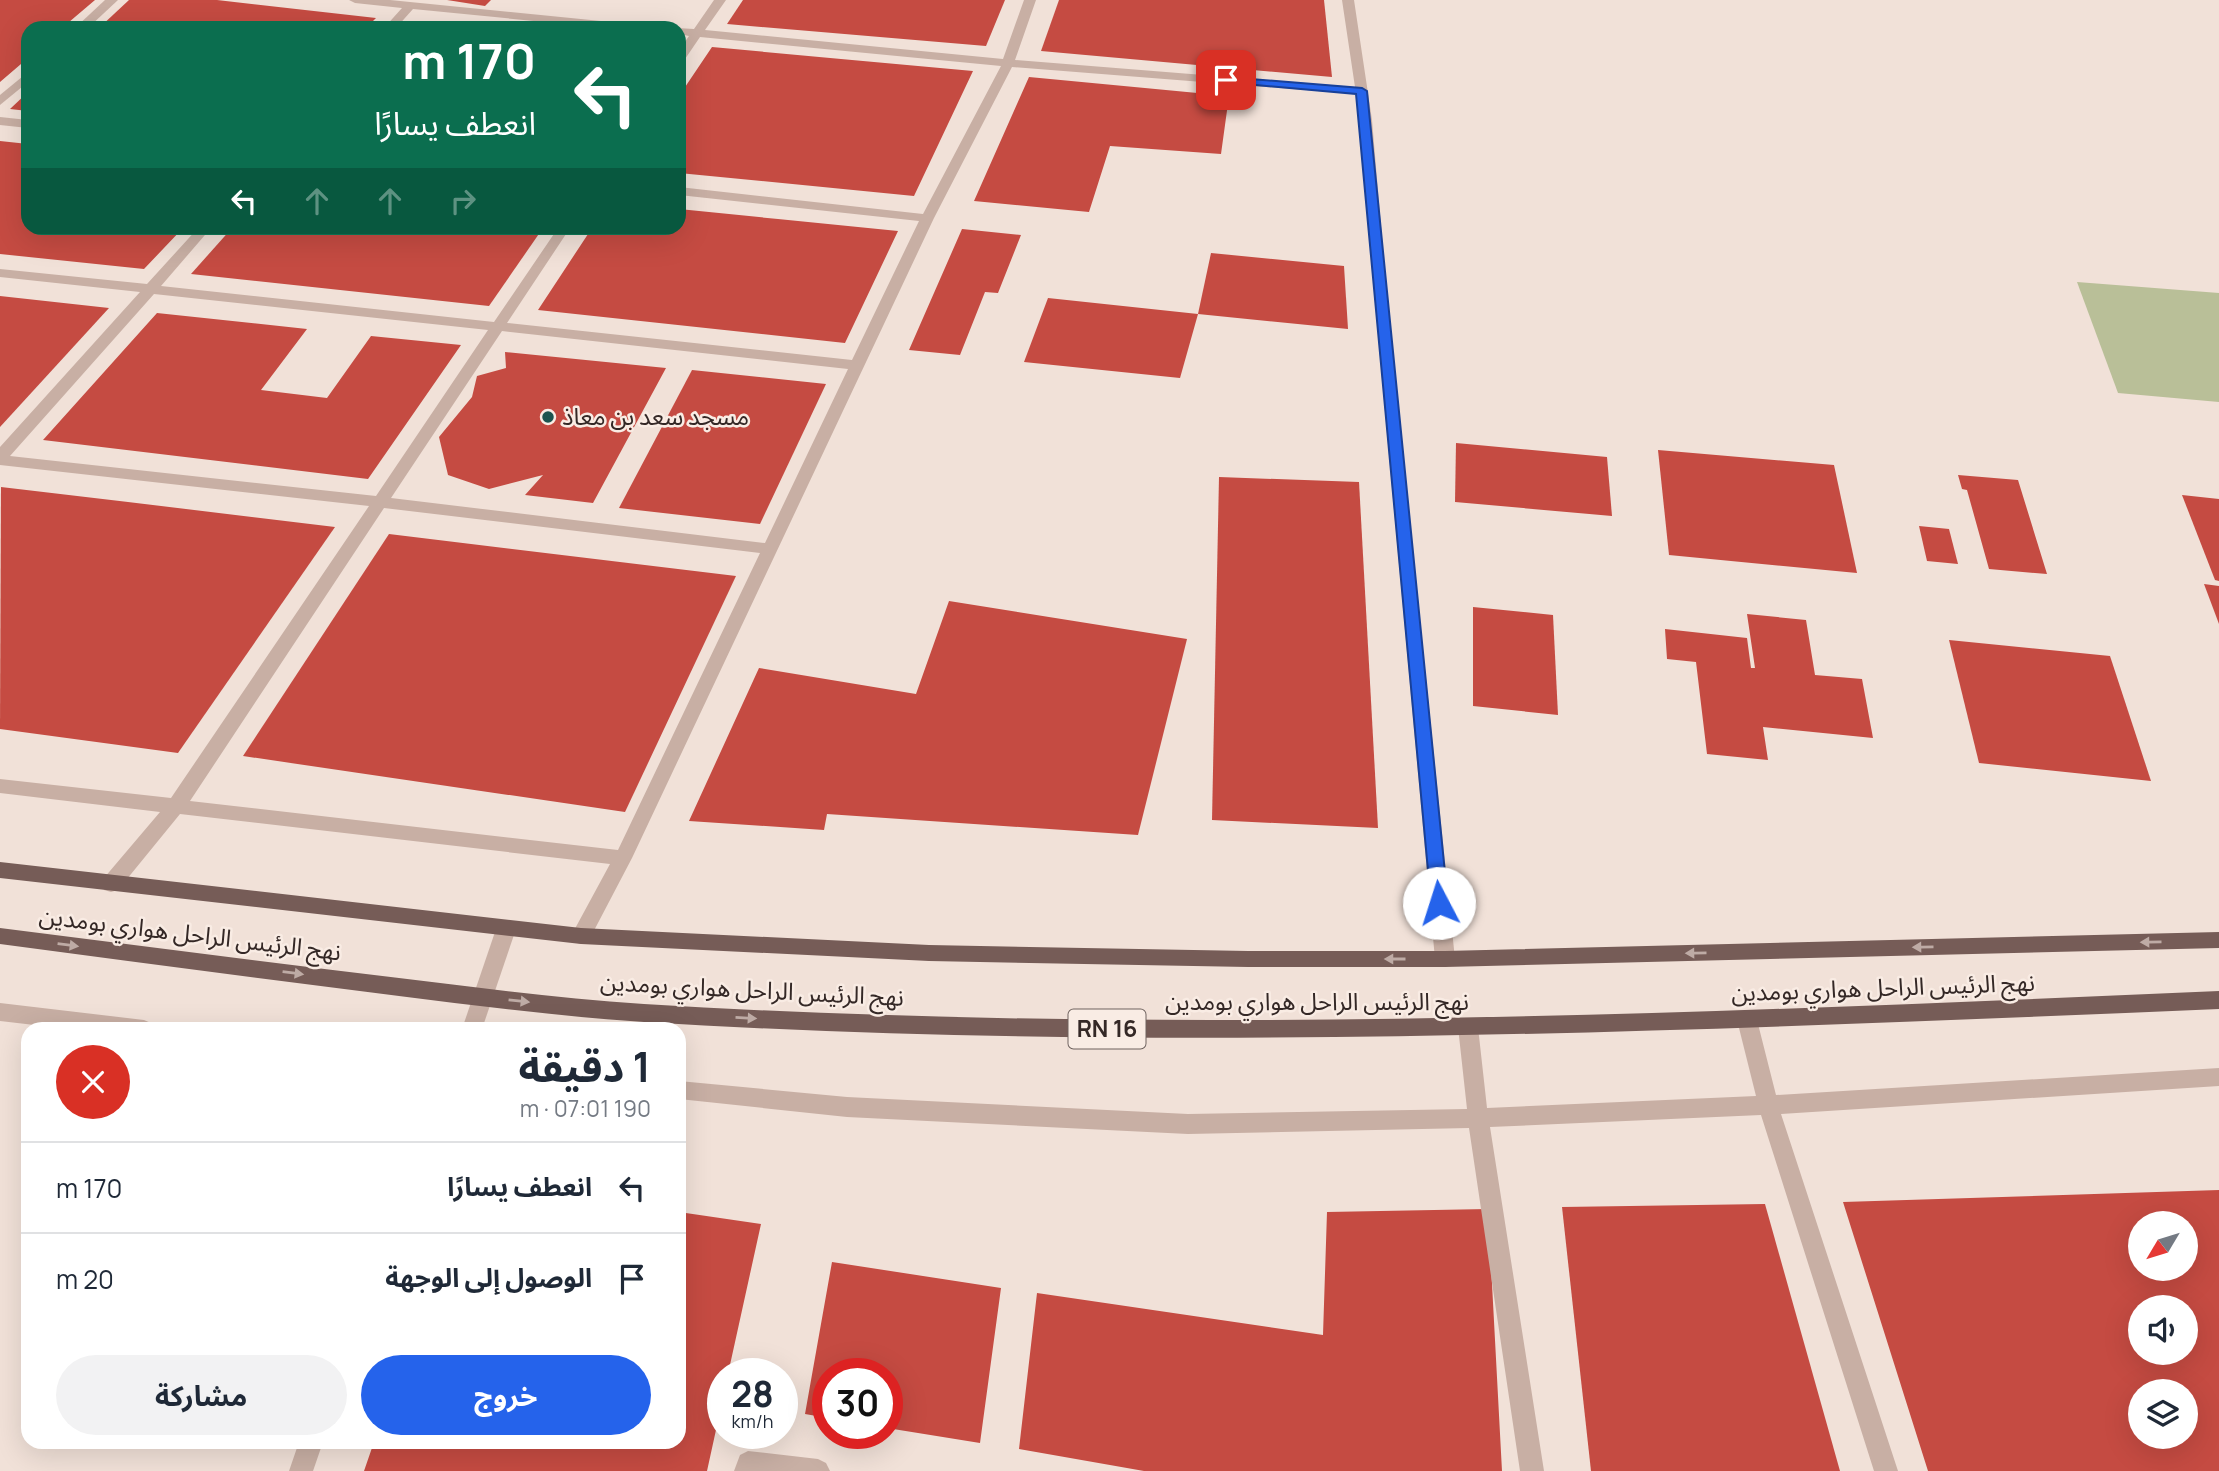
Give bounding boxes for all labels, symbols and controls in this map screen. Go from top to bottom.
text: 170 m [402,27,536,94]
icon: left [560,49,651,140]
pin [1196,50,1256,110]
icon: arrive [1207,61,1245,99]
text: انعطف يسارًا [374,101,536,145]
icon: left [225,182,263,220]
icon: ahead [298,182,336,220]
icon: ahead [371,182,409,220]
icon: right [444,182,482,220]
place label: مسجد سعد بن معاذ [562,399,749,432]
marker: مسجد سعد بن معاذ [540,409,556,425]
position arrow [1402,866,1476,940]
street label: نهج الرئيس الراحل هواري بومدين [37,898,343,971]
one-way arrow [2140,936,2162,948]
one-way arrow [57,939,79,950]
one-way arrow [1912,942,1934,953]
one-way arrow [1685,947,1707,958]
one-way arrow [1384,953,1406,965]
street label: نهج الرئيس الراحل هواري بومدين [599,964,905,1016]
street label: نهج الرئيس الراحل هواري بومدين [1730,965,2036,1012]
one-way arrow [283,968,305,979]
street label: نهج الرئيس الراحل هواري بومدين [1165,984,1469,1021]
one-way arrow [508,996,530,1007]
road number: RN 16 [1068,1010,1146,1048]
one-way arrow [735,1012,757,1023]
text: 1 دقيقة [519,1037,651,1095]
button: close [56,1045,130,1119]
text: 190 m · 07:01 [520,1092,651,1124]
text: انعطف يسارًا [447,1168,592,1204]
icon: left [613,1169,651,1207]
text: 170 m [56,1170,122,1206]
north arrow [2128,1211,2198,1281]
map controls [2128,1211,2198,1449]
text: الوصول إلى الوجهة [385,1259,592,1295]
icon: arrive [613,1260,651,1298]
text: 20 m [56,1261,114,1297]
button: sound [2128,1295,2198,1365]
button: مشاركة [56,1355,347,1435]
button: خروج [361,1355,651,1435]
speed limit sign: 30 [812,1358,903,1449]
text: 28 [731,1370,774,1418]
button: layers [2128,1379,2198,1449]
text: km/h [732,1409,773,1433]

